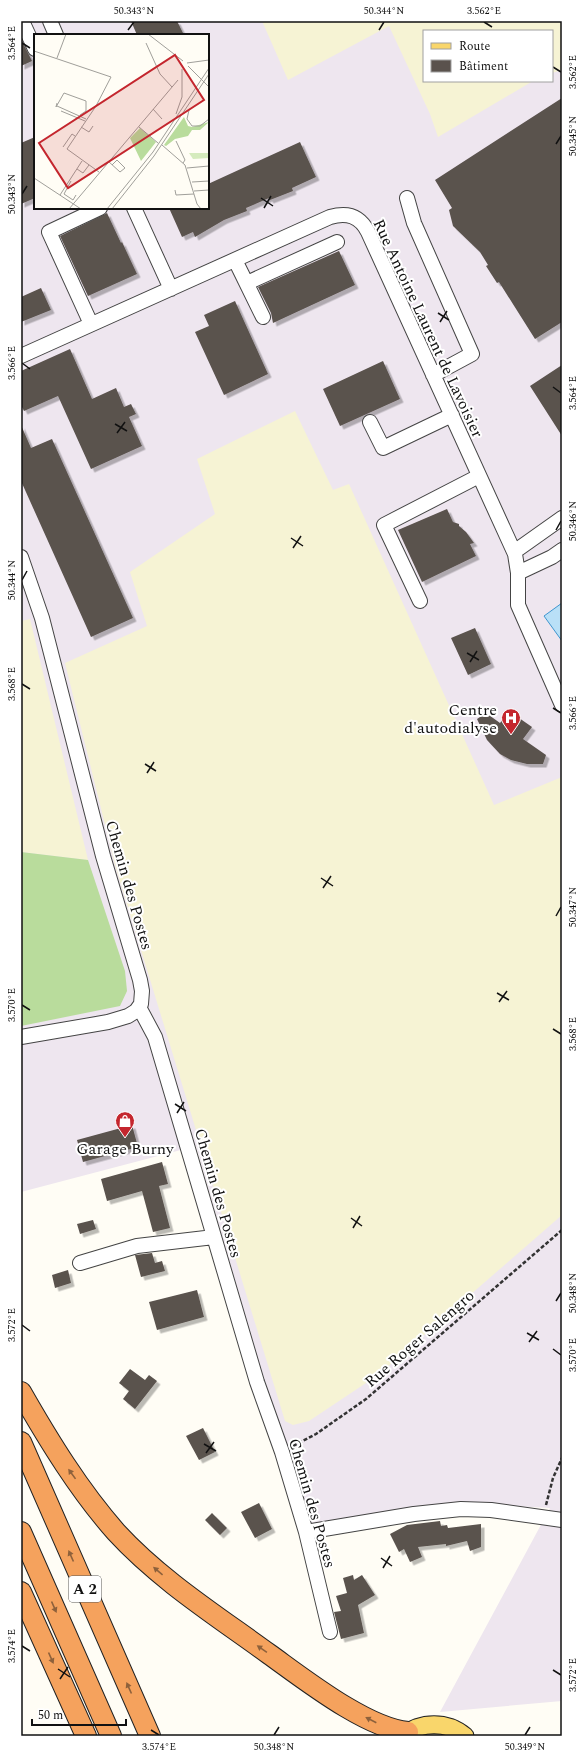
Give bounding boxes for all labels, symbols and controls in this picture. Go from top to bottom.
text: 50.343°N [114,3,154,19]
text: 50.344°N [364,3,404,19]
text: 3.562°E [467,3,501,19]
text: 3.564°E [4,26,20,60]
legend [423,30,553,82]
inset map [34,34,209,209]
text: Route [459,37,490,56]
text: 3.562°E [565,55,581,89]
text: Bâtiment [459,57,508,76]
text: 50.345°N [565,116,581,156]
text: 50.343°N [4,174,20,214]
street label: Rue Antoine Laurent de Lavoisier [367,215,489,442]
text: 3.566°E [4,346,20,380]
text: 3.564°E [565,376,581,410]
text: 50.346°N [565,501,581,541]
text: 50.344°N [4,560,20,600]
text: 3.568°E [4,667,20,701]
text: 3.566°E [565,696,581,730]
place label: Centre d'autodialyse [404,698,497,740]
hospital icon: Centre d'autodialyse [500,707,522,735]
street label: Chemin des Postes [99,818,159,953]
text: 50.347°N [565,887,581,927]
text: 3.570°E [4,988,20,1022]
text: 3.568°E [565,1017,581,1051]
shop icon: Garage Burny [114,1110,136,1138]
street label: Chemin des Postes [188,1126,248,1261]
place label: Garage Burny [76,1137,175,1161]
text: 50.348°N [565,1273,581,1313]
street label: Rue Roger Salengro [359,1284,480,1393]
text: 3.572°E [4,1308,20,1342]
text: 3.570°E [565,1338,581,1372]
street label: Chemin des Postes [282,1436,342,1571]
one-way arrow [68,1469,76,1480]
one-way arrow [67,1549,73,1561]
one-way arrow [153,1567,163,1576]
road number: A 2 [69,1576,101,1602]
one-way arrow [51,1601,57,1612]
text: 3.574°E [4,1629,20,1663]
one-way arrow [257,1645,268,1653]
one-way arrow [48,1652,54,1663]
text: 3.572°E [565,1658,581,1692]
one-way arrow [126,1682,132,1693]
scale bar [32,1701,126,1727]
text: 50 m [38,1706,63,1725]
one-way arrow [365,1717,377,1723]
text: 3.574°E [142,1739,176,1755]
text: 50.348°N [254,1739,294,1755]
text: 50.349°N [505,1739,545,1755]

